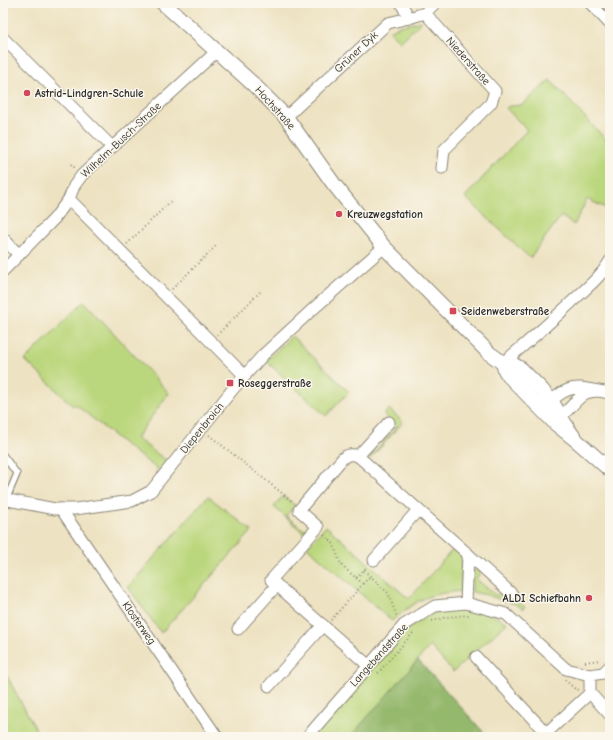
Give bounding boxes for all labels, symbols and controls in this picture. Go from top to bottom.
street label: Grüner Dyk [332,28,381,75]
street label: Niederstraße [443,34,493,88]
street label: Hochstraße [252,84,298,133]
place label: Astrid-Lindgren-Schule [35,87,144,100]
marker: Astrid-Lindgren-Schule [22,88,32,98]
street label: Wilhelm-Busch-Straße [78,99,164,180]
place label: Kreuzwegstation [347,208,423,221]
marker: Kreuzwegstation [334,209,344,219]
place label: Seidenweberstraße [461,305,550,318]
marker: Seidenweberstraße [448,306,458,316]
place label: Roseggerstraße [238,377,312,390]
marker: Roseggerstraße [225,378,235,388]
street label: Diepenbroich [177,400,227,456]
place label: ALDI Schiefbahn [503,592,581,605]
marker: ALDI Schiefbahn [584,593,594,603]
street label: Klosterweg [120,599,158,647]
street label: Langebendstraße [347,620,411,689]

